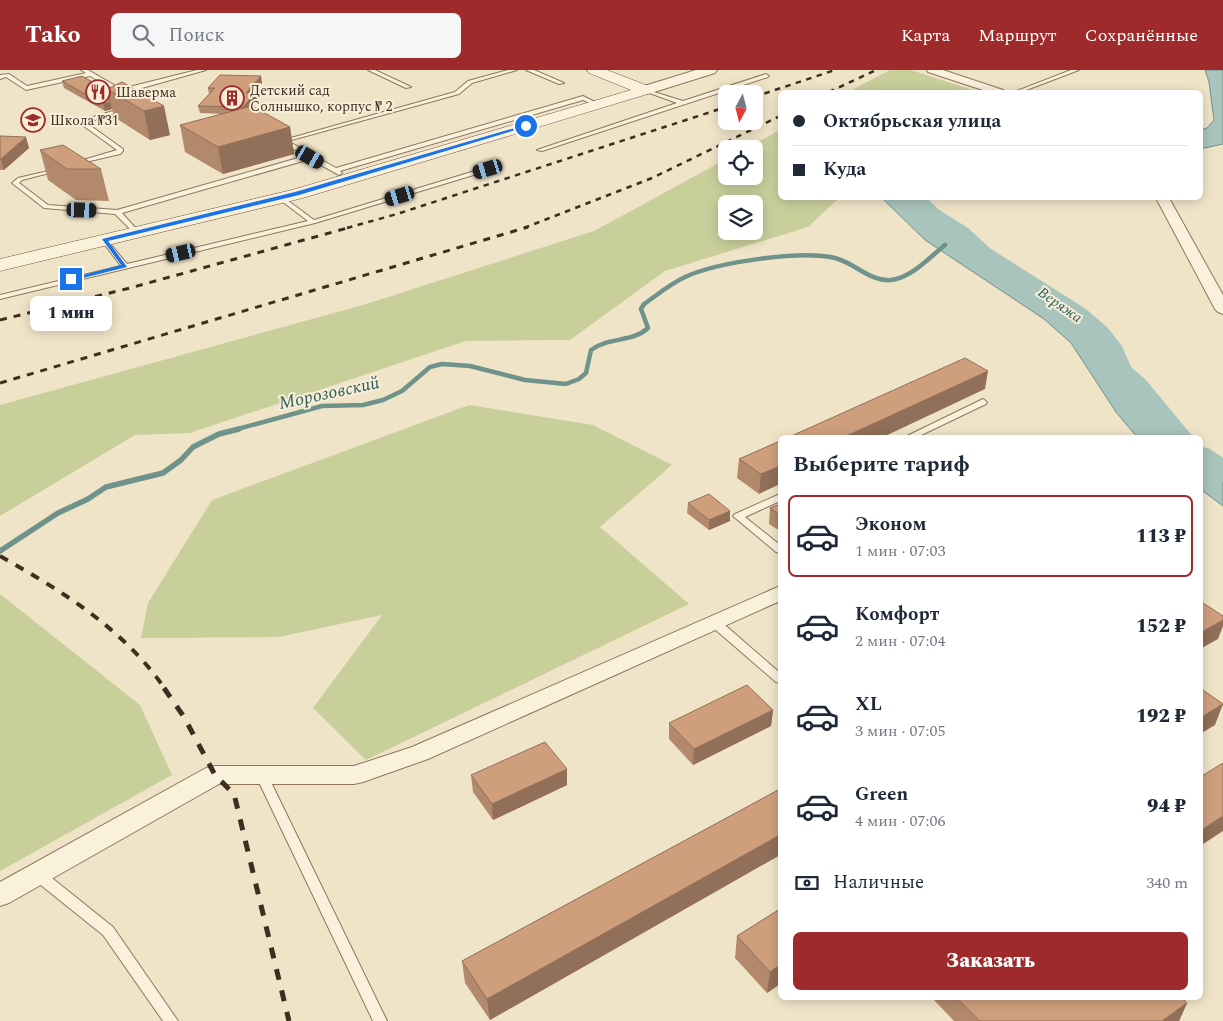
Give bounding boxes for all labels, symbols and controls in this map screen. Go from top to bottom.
search box [111,13,461,58]
text: Tako [25,17,81,53]
icon: search [129,21,157,49]
text: Поиск [169,21,225,50]
text: Карта [901,22,950,49]
text: Маршрут [978,22,1057,49]
text: Сохранённые [1085,22,1198,49]
restaurant icon: Шаверма [85,79,111,105]
place label: Детский сад Солнышко, корпус № 2 [250,80,393,117]
place label: Шаверма [116,82,176,103]
building icon: Детский сад Солнышко, корпус № 2 [219,85,245,111]
north arrow [718,85,762,130]
map controls [718,85,763,240]
school or university icon: Школа №31 [20,107,46,133]
text: Октябрьская улица [823,107,1001,136]
place label: Школа №31 [50,110,119,131]
route start [515,115,537,137]
button: locate [718,140,763,185]
car [293,143,326,171]
text: Куда [823,155,866,184]
car [471,157,504,181]
car [383,184,416,208]
button: layers [718,195,763,240]
car [66,202,97,218]
car [164,242,197,264]
route end [60,268,82,290]
water label: Веряжа [1033,281,1088,329]
callout: 1 мин [30,296,112,332]
text: 1 мин [48,301,94,325]
water label: Морозовский [276,369,382,417]
text: Выберите тариф [793,448,970,481]
text: Эконом [855,510,926,539]
icon: car [795,514,840,559]
text: 113 ₽ [1136,522,1186,551]
text: 1 мин · 07:03 [855,539,945,563]
text: Комфорт [855,600,939,629]
icon: car [795,604,840,649]
text: 152 ₽ [1136,612,1186,641]
text: 2 мин · 07:04 [855,629,945,653]
text: XL [855,690,882,719]
icon: car [795,694,840,739]
text: 192 ₽ [1136,702,1186,731]
text: 3 мин · 07:05 [855,719,945,743]
text: Green [855,780,908,809]
icon: car [795,784,840,829]
text: 94 ₽ [1147,792,1186,821]
text: 4 мин · 07:06 [855,809,945,833]
text: Наличные [833,868,924,897]
icon: cash [793,869,821,897]
text: 340 m [1146,871,1188,895]
button: Заказать [793,932,1188,990]

